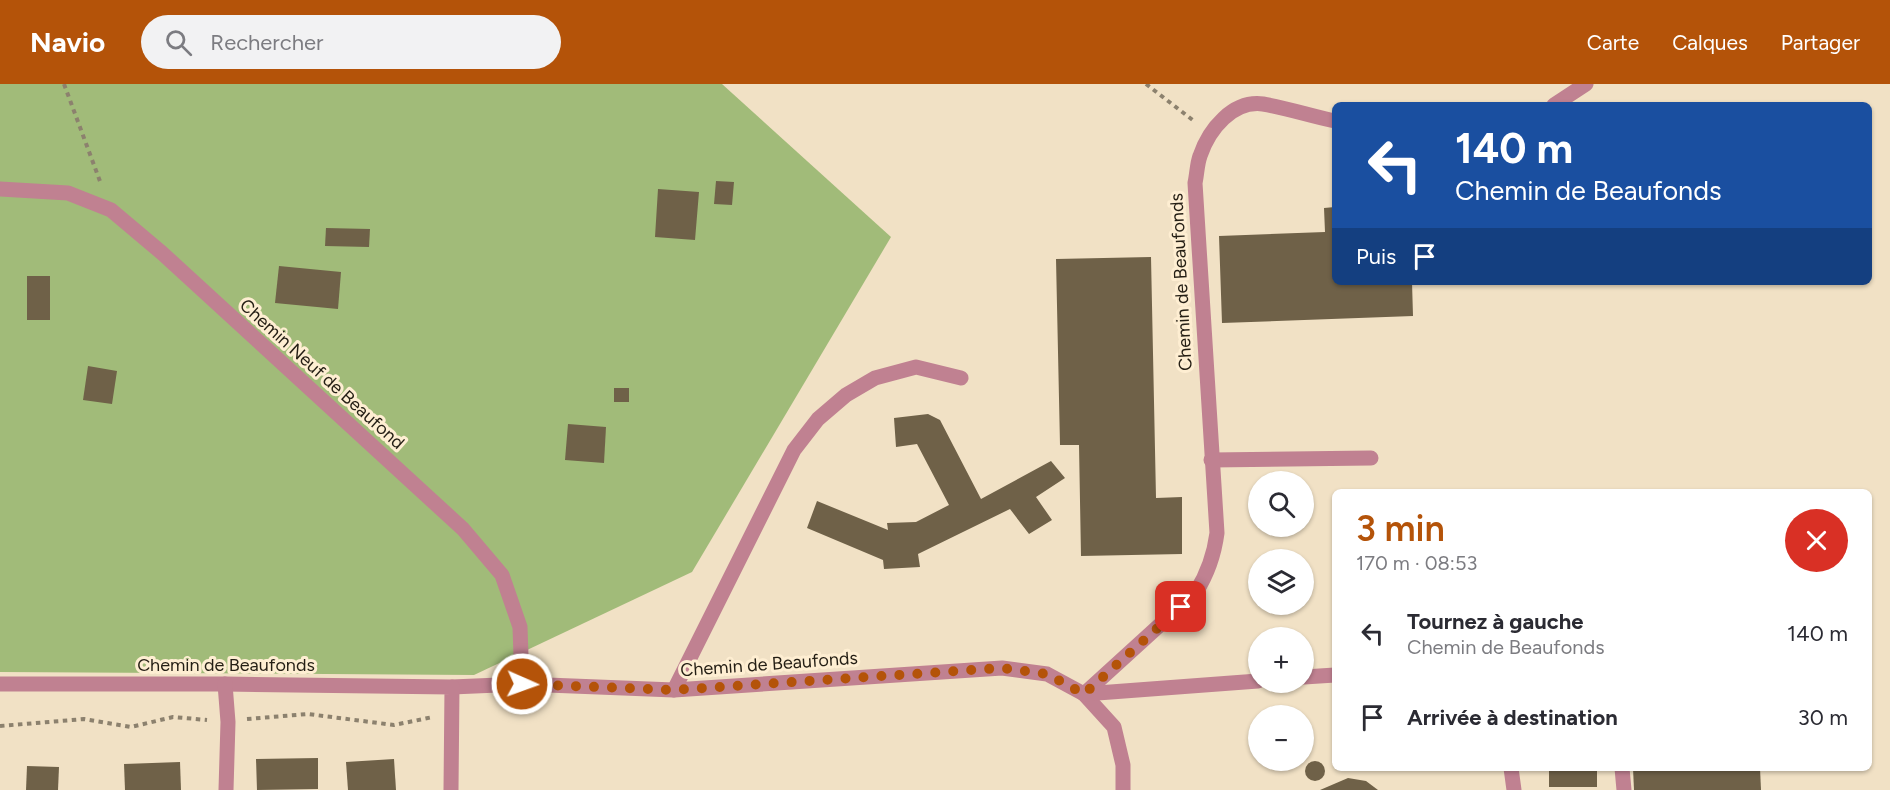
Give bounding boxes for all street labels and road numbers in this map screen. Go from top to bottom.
street label: Chemin de Beaufonds [1165,193,1197,371]
street label: Chemin Neuf de Beaufond [235,294,409,454]
street label: Chemin de Beaufonds [680,647,858,681]
street label: Chemin de Beaufonds [137,654,315,676]

